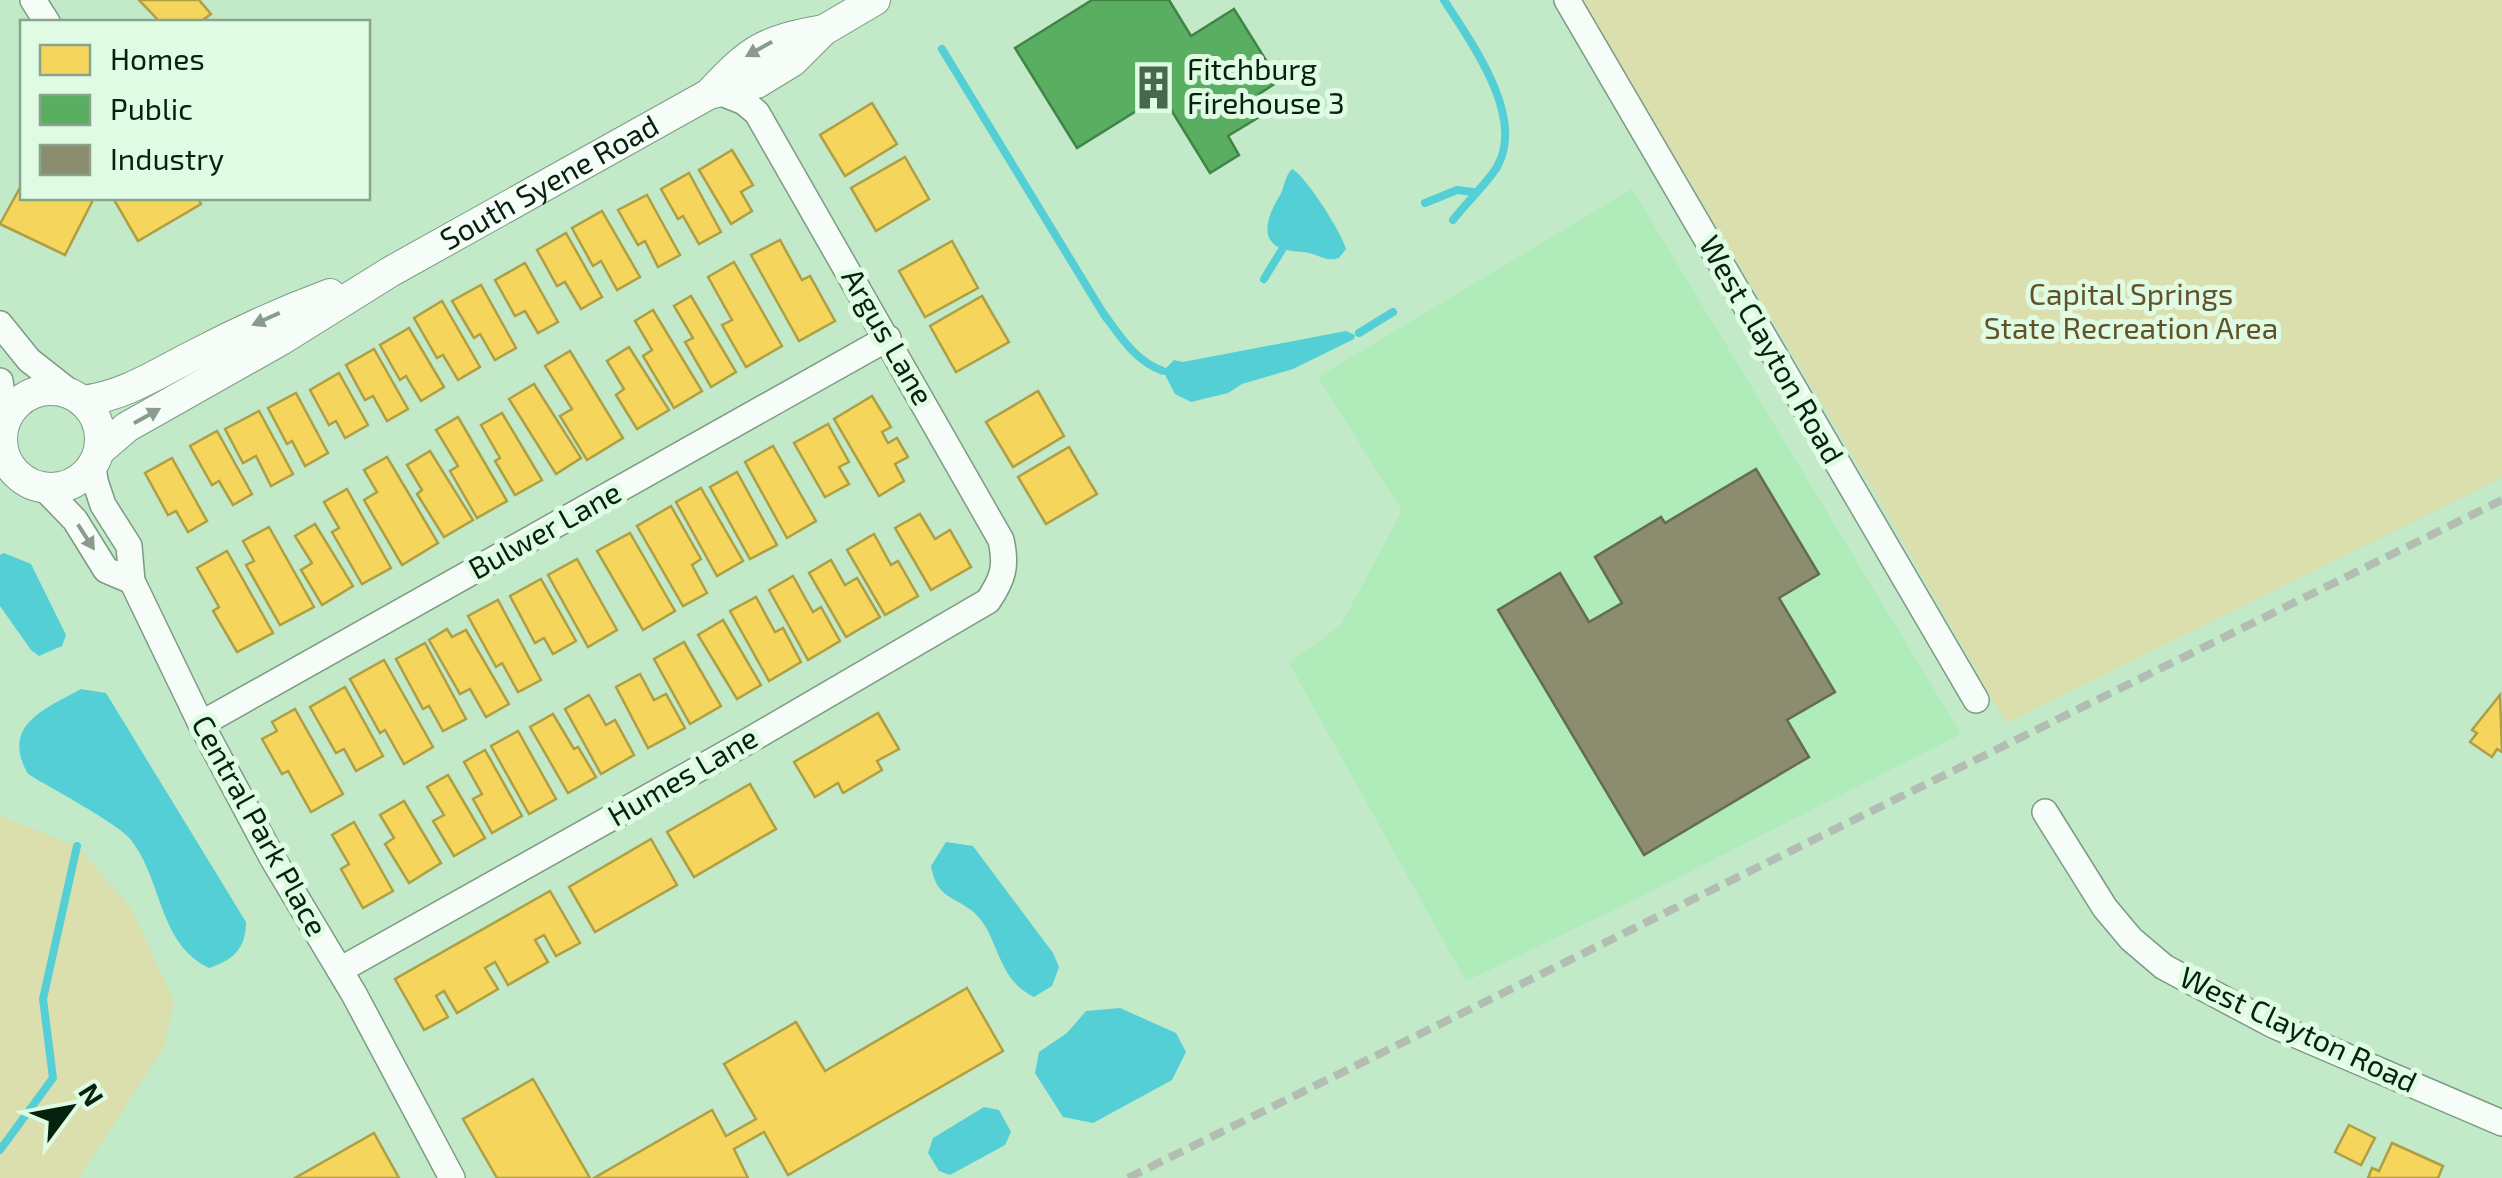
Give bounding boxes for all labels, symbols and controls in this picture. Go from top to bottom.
legend [20,20,370,200]
one-way arrow [745,39,773,57]
text: Homes [110,40,205,76]
place label: Fitchburg Firehouse 3 [1187,50,1345,120]
building icon: Fitchburg Firehouse 3 [1130,63,1178,111]
text: Public [110,90,193,126]
street label: South Syene Road [433,106,664,256]
text: Industry [110,140,224,176]
street label: West Clayton Road [1693,229,1853,469]
street label: Argus Lane [835,261,942,411]
park label: Capital Springs State Recreation Area [1984,275,2278,345]
one-way arrow [251,311,281,327]
one-way arrow [133,407,161,425]
street label: Bulwer Lane [462,473,626,586]
one-way arrow [77,523,95,551]
street label: Central Park Place [185,708,336,942]
street label: Humes Lane [601,718,763,833]
street label: West Clayton Road [2175,957,2423,1099]
north arrow [20,1058,120,1158]
text: N [72,1077,112,1112]

